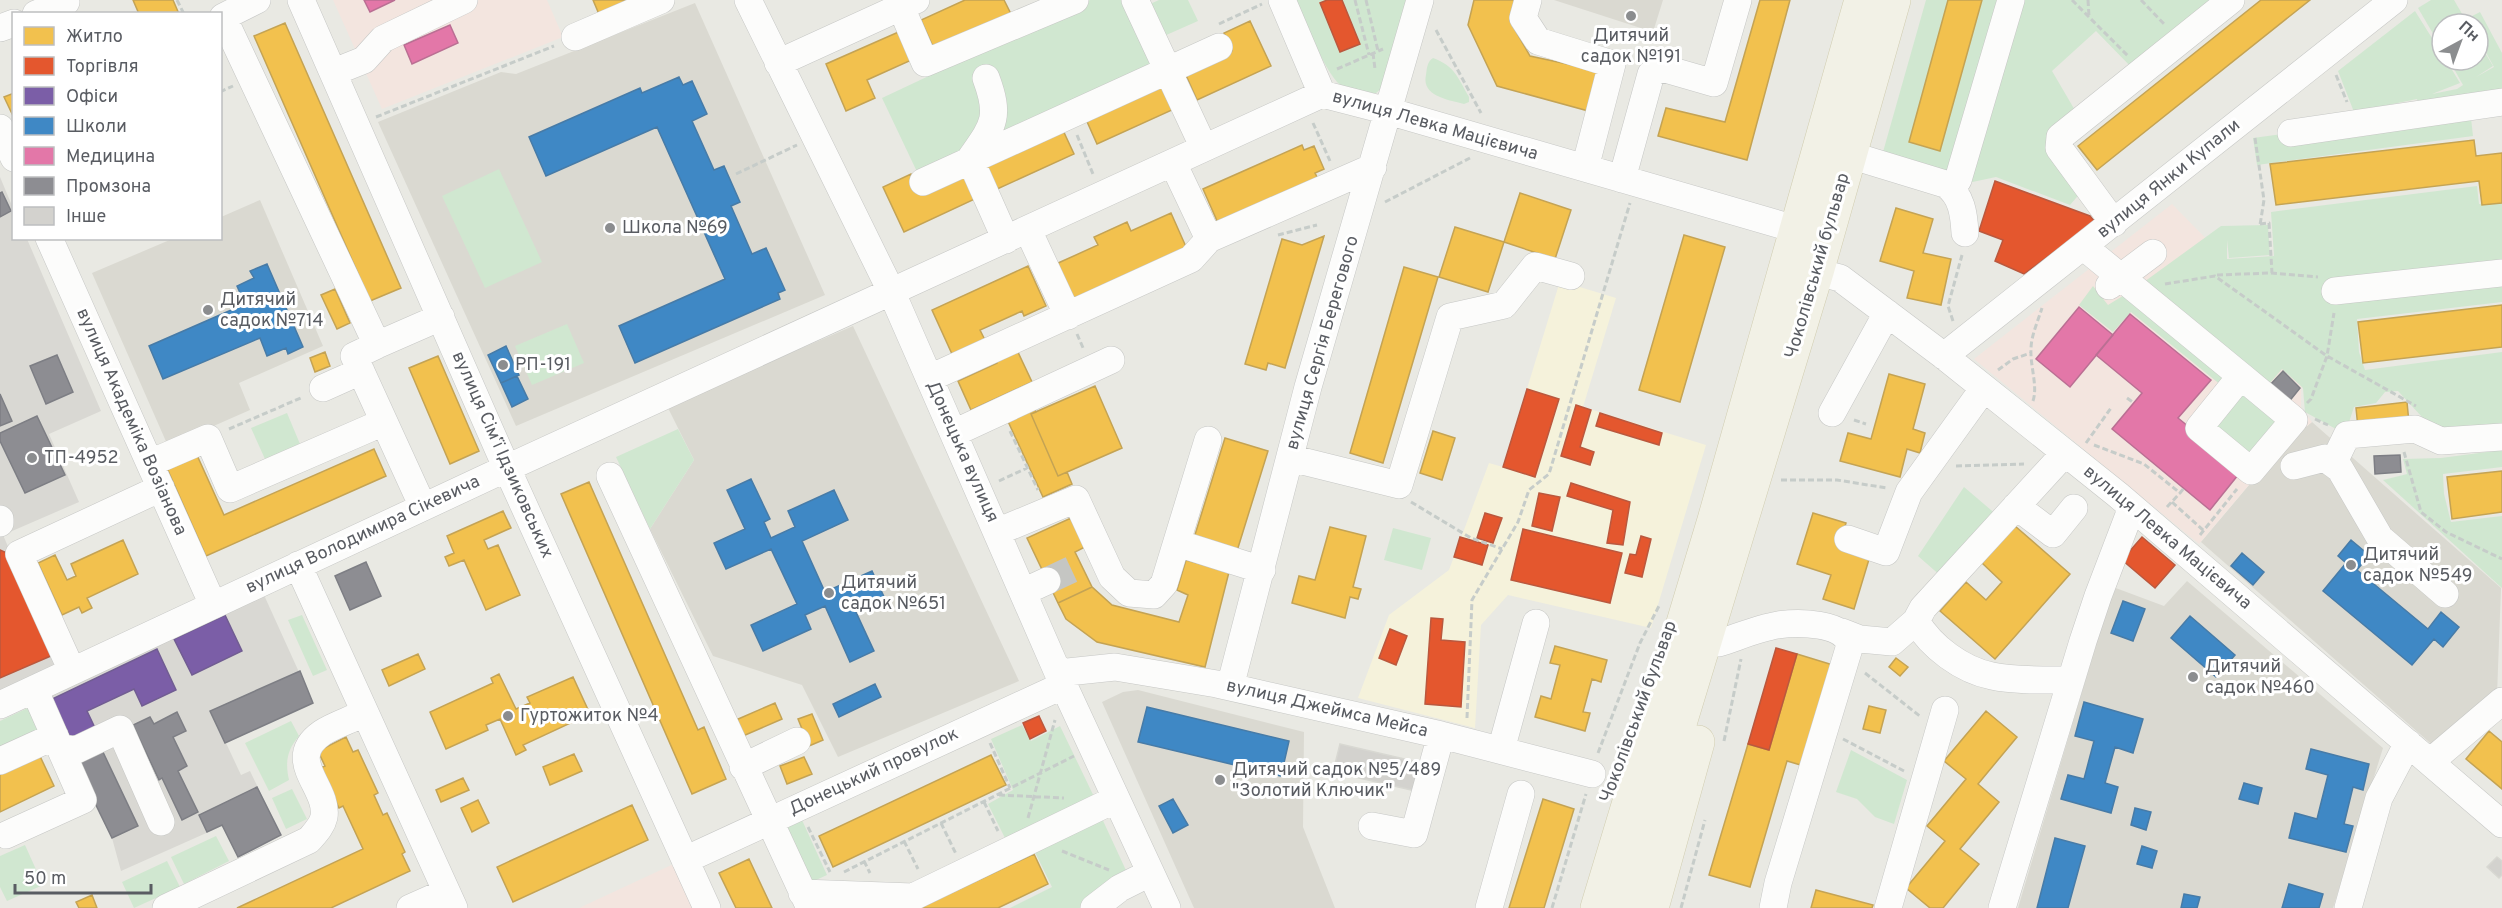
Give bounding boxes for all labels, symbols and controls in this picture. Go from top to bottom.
marker: Дитячий садок №191 [1624,9,1638,23]
legend [12,12,222,240]
north arrow [2430,12,2490,72]
text: Пн [2454,18,2483,47]
place label: Дитячий садок №191 [1581,25,1681,69]
text: Житло [66,26,123,49]
text: Торгівля [66,56,139,79]
text: Офіси [66,86,118,109]
street label: вулиця Левка Мацієвича [1329,86,1541,166]
street label: вулиця Янки Купали [2093,114,2245,244]
text: Школи [66,116,127,139]
text: Медицина [66,146,155,169]
street label: Чоколівський бульвар [1780,170,1856,362]
text: Промзона [66,176,151,199]
text: Інше [66,206,106,229]
place label: Школа №69 [622,217,728,240]
marker: Школа №69 [603,221,617,235]
street label: вулиця Сергія Берегового [1281,233,1365,453]
place label: Дитячий садок №714 [220,289,324,333]
marker: Дитячий садок №714 [201,303,215,317]
street label: вулиця Академіка Возіанова [70,305,192,539]
street label: вулиця Сімʼї Ідзиковських [446,348,558,562]
place label: РП-191 [515,354,571,377]
marker: РП-191 [496,358,510,372]
street label: Донецька вулиця [920,378,1004,526]
place label: ТП-4952 [44,447,119,470]
marker: ТП-4952 [25,451,39,465]
street label: вулиця Левка Мацієвича [2078,461,2256,615]
street label: вулиця Володимира Сікевича [242,471,484,599]
place label: Дитячий садок №549 [2363,544,2473,588]
marker: Дитячий садок №549 [2344,558,2358,572]
place label: Дитячий садок №651 [841,572,946,616]
marker: Дитячий садок №651 [822,586,836,600]
street label: Чоколівський бульвар [1595,618,1683,806]
place label: Дитячий садок №460 [2205,656,2315,700]
marker: Дитячий садок №460 [2186,670,2200,684]
street label: вулиця Джеймса Мейса [1224,675,1430,743]
place label: Гуртожиток №4 [520,705,659,728]
marker: Гуртожиток №4 [501,709,515,723]
street label: Донецький провулок [786,723,962,821]
place label: Дитячий садок №5/489 "Золотий Ключик" [1232,759,1441,803]
marker: Дитячий садок №5/489 "Золотий Ключик" [1213,773,1227,787]
scale bar [15,857,152,895]
text: 50 m [24,868,66,891]

